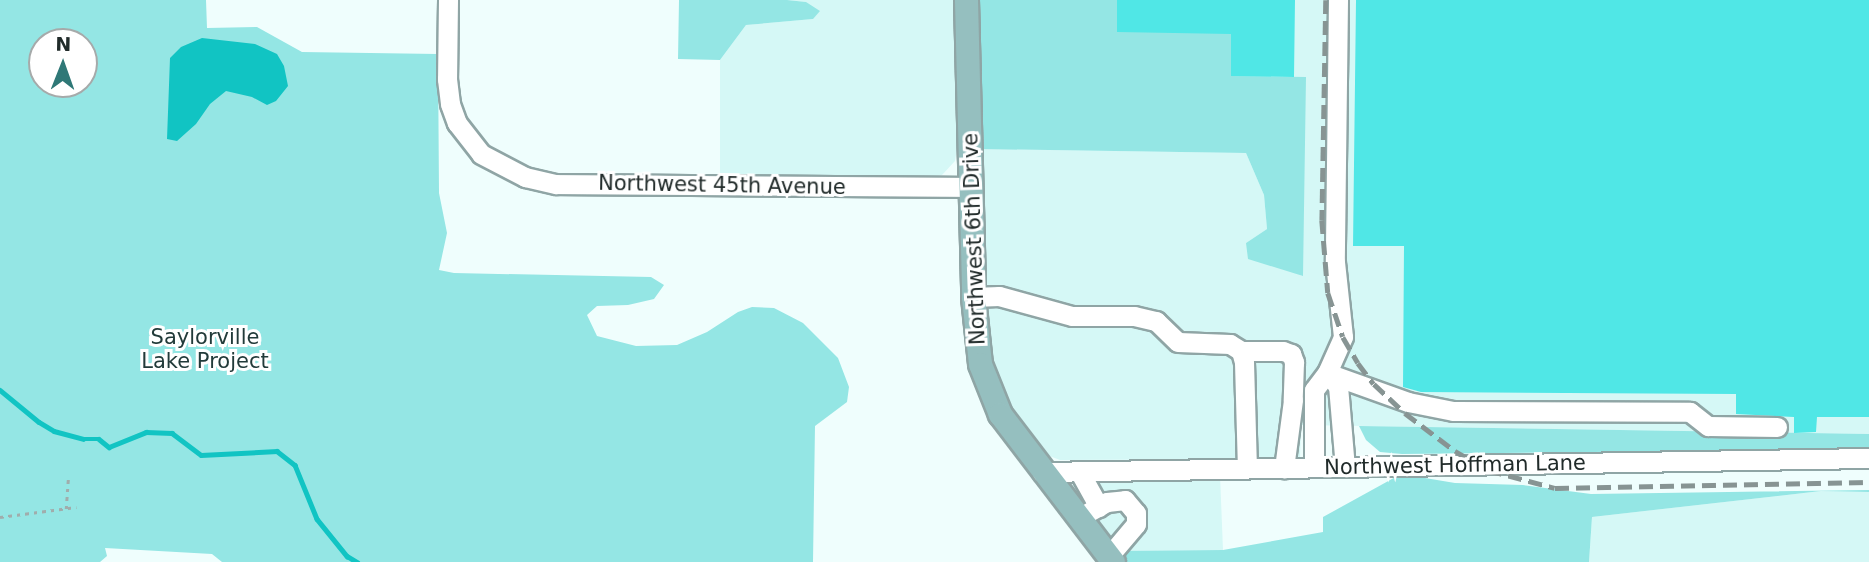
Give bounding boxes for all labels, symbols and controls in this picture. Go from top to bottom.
north arrow [28,28,98,98]
text: N [55,33,71,55]
street label: Northwest 6th Drive [958,133,990,345]
street label: Northwest 45th Avenue [598,170,846,200]
park label: Saylorville Lake Project [141,324,269,374]
street label: Northwest Hoffman Lane [1324,450,1586,480]

